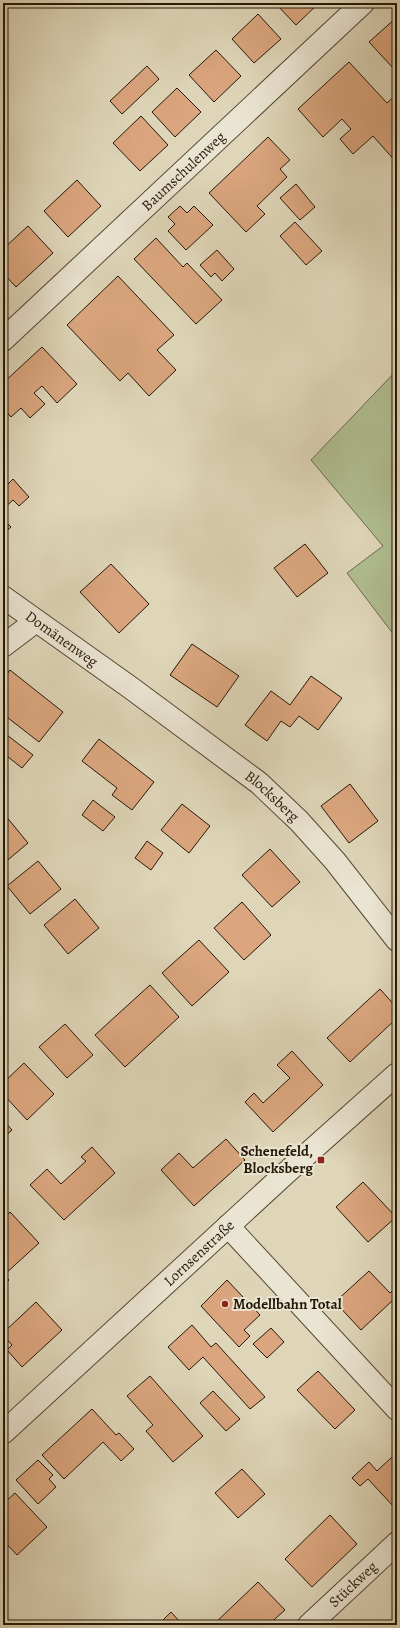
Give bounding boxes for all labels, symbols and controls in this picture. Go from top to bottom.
street label: Baumschulenweg [137,127,230,215]
street label: Domänenweg [21,606,102,672]
street label: Blocksberg [241,766,304,827]
place label: Schenefeld, Blocksberg [240,1141,313,1178]
marker: Schenefeld, Blocksberg [316,1155,326,1165]
street label: Lornsenstraße [159,1215,239,1291]
place label: Modellbahn Total [233,1294,342,1314]
marker: Modellbahn Total [220,1299,230,1309]
street label: Stückweg [324,1556,382,1612]

